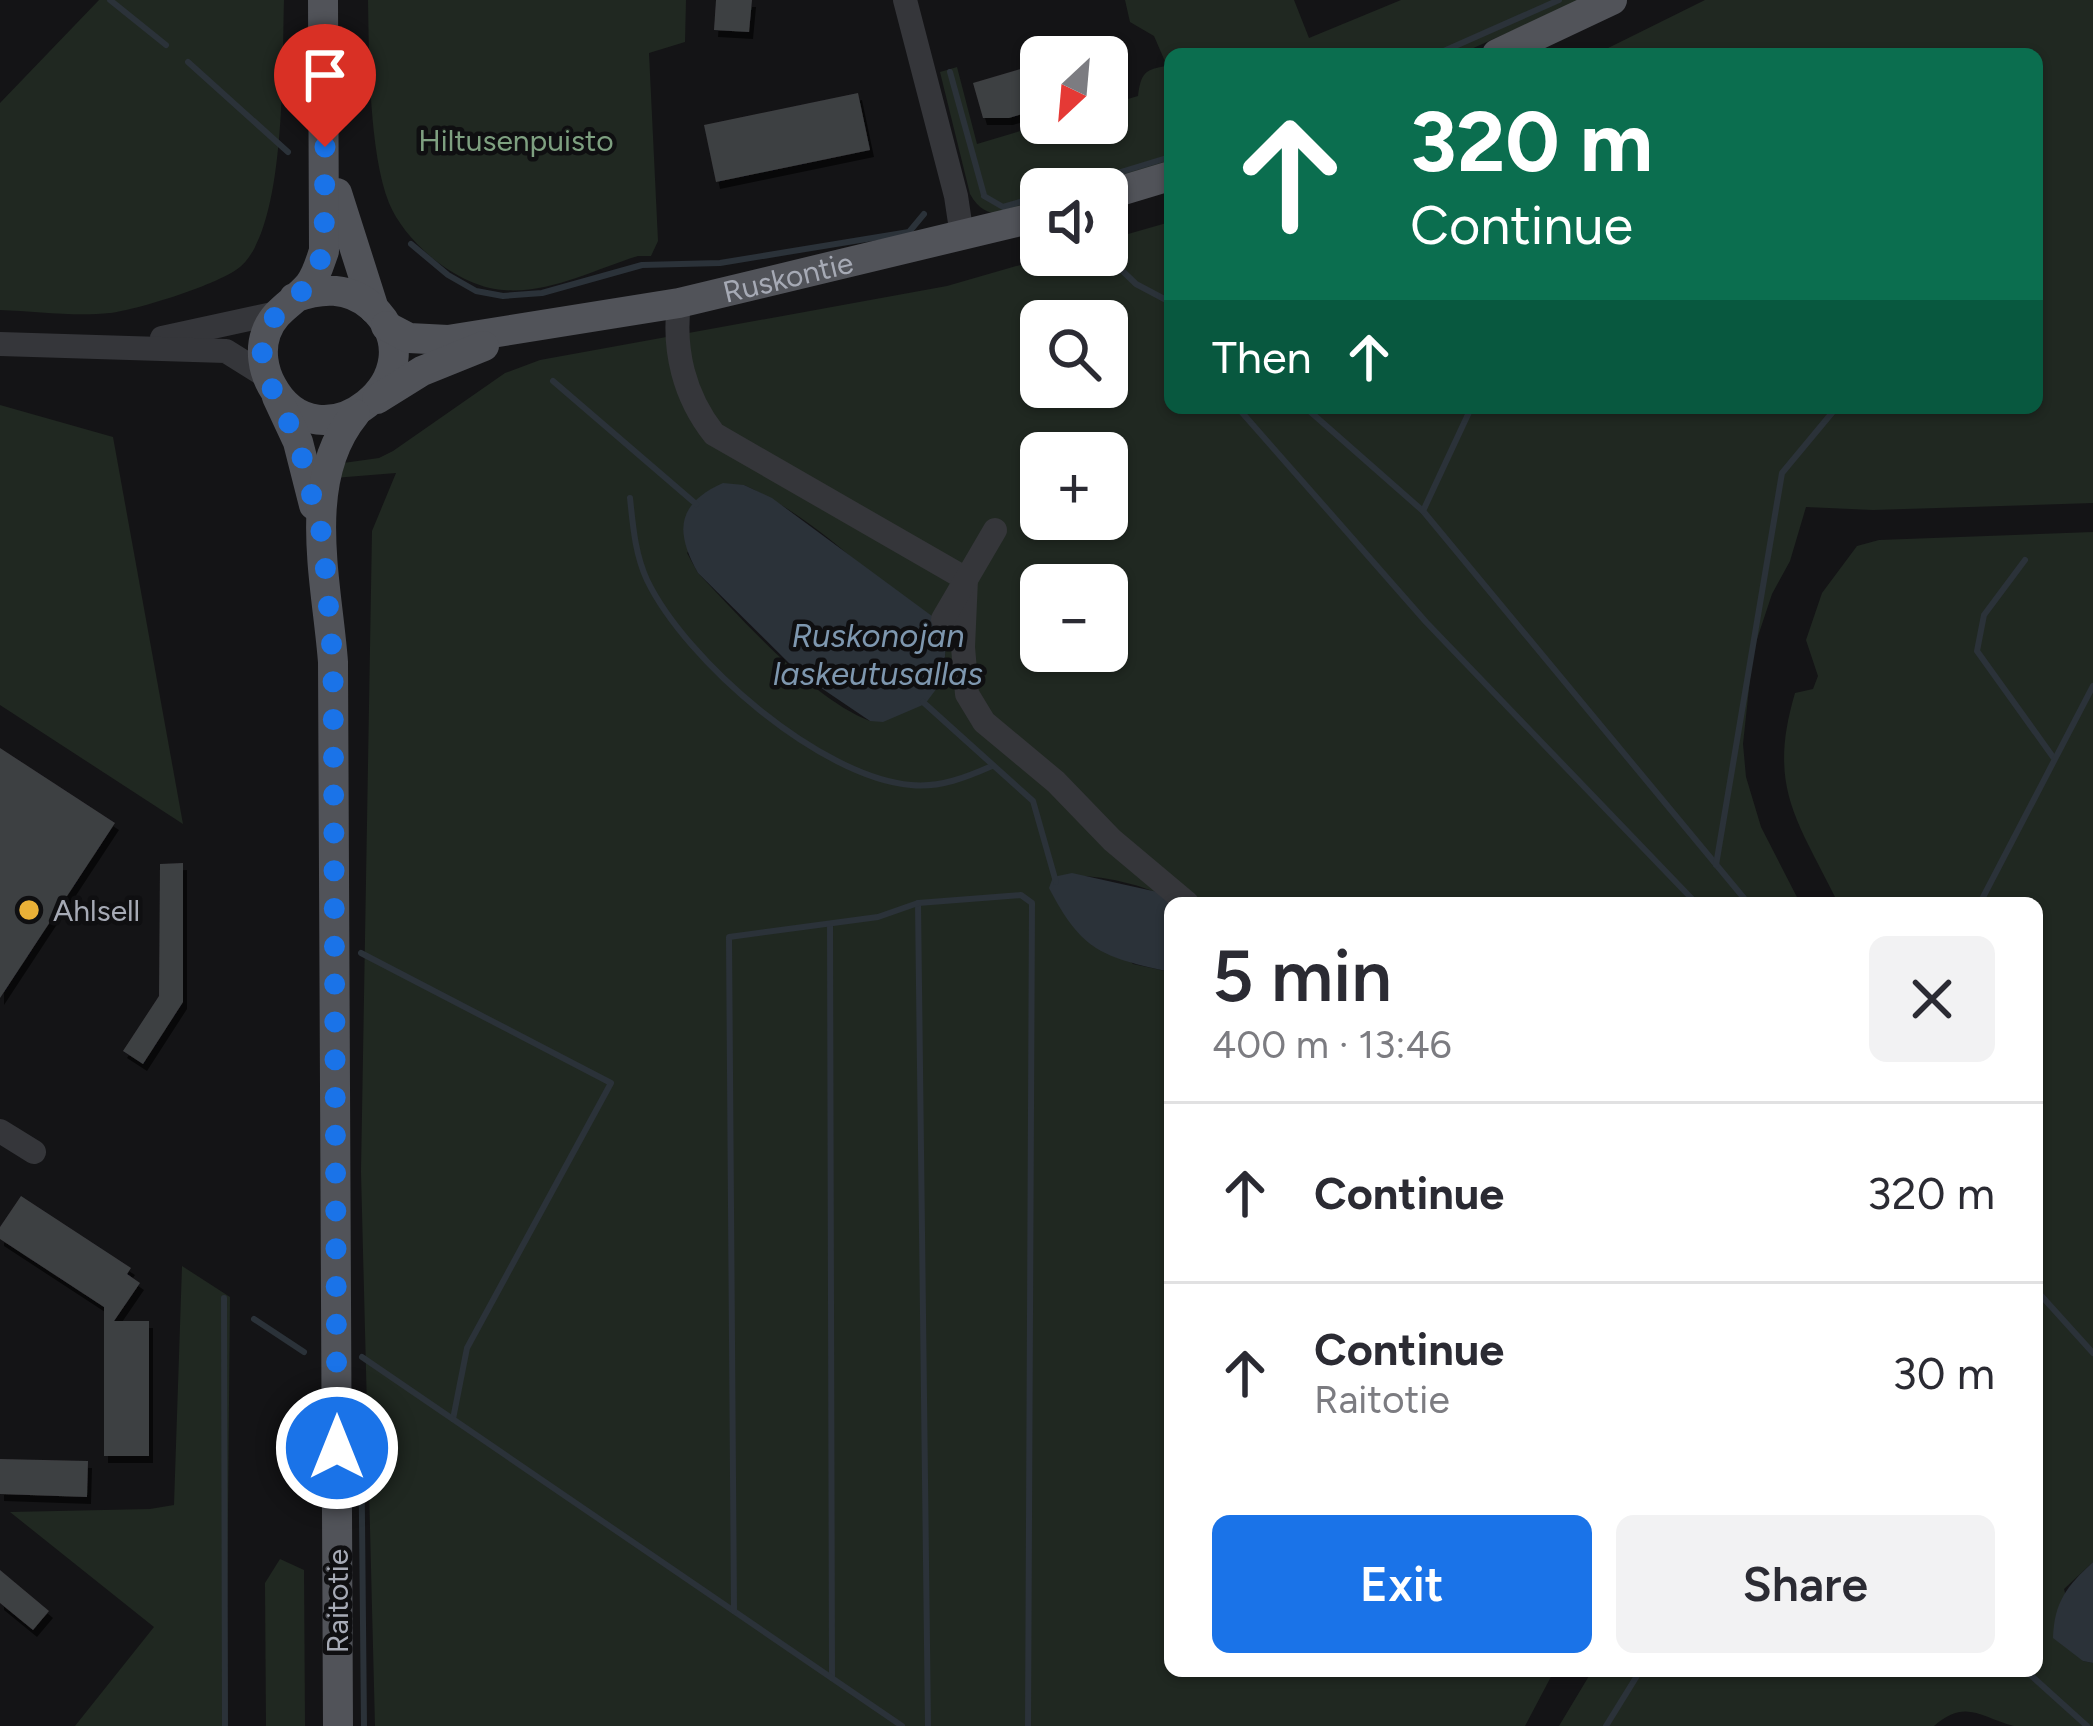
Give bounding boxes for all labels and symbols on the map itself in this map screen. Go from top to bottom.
pin [274,24,376,147]
north arrow [1020,36,1128,144]
park label: Hiltusenpuisto [418,122,614,159]
street label: Ruskontie [719,243,857,310]
water label: Ruskonojan laskeutusallas [773,616,983,693]
place label: Ahlsell [53,892,140,929]
marker: Ahlsell [16,897,42,923]
position arrow [274,1385,400,1511]
street label: Raitotie [319,1549,356,1653]

